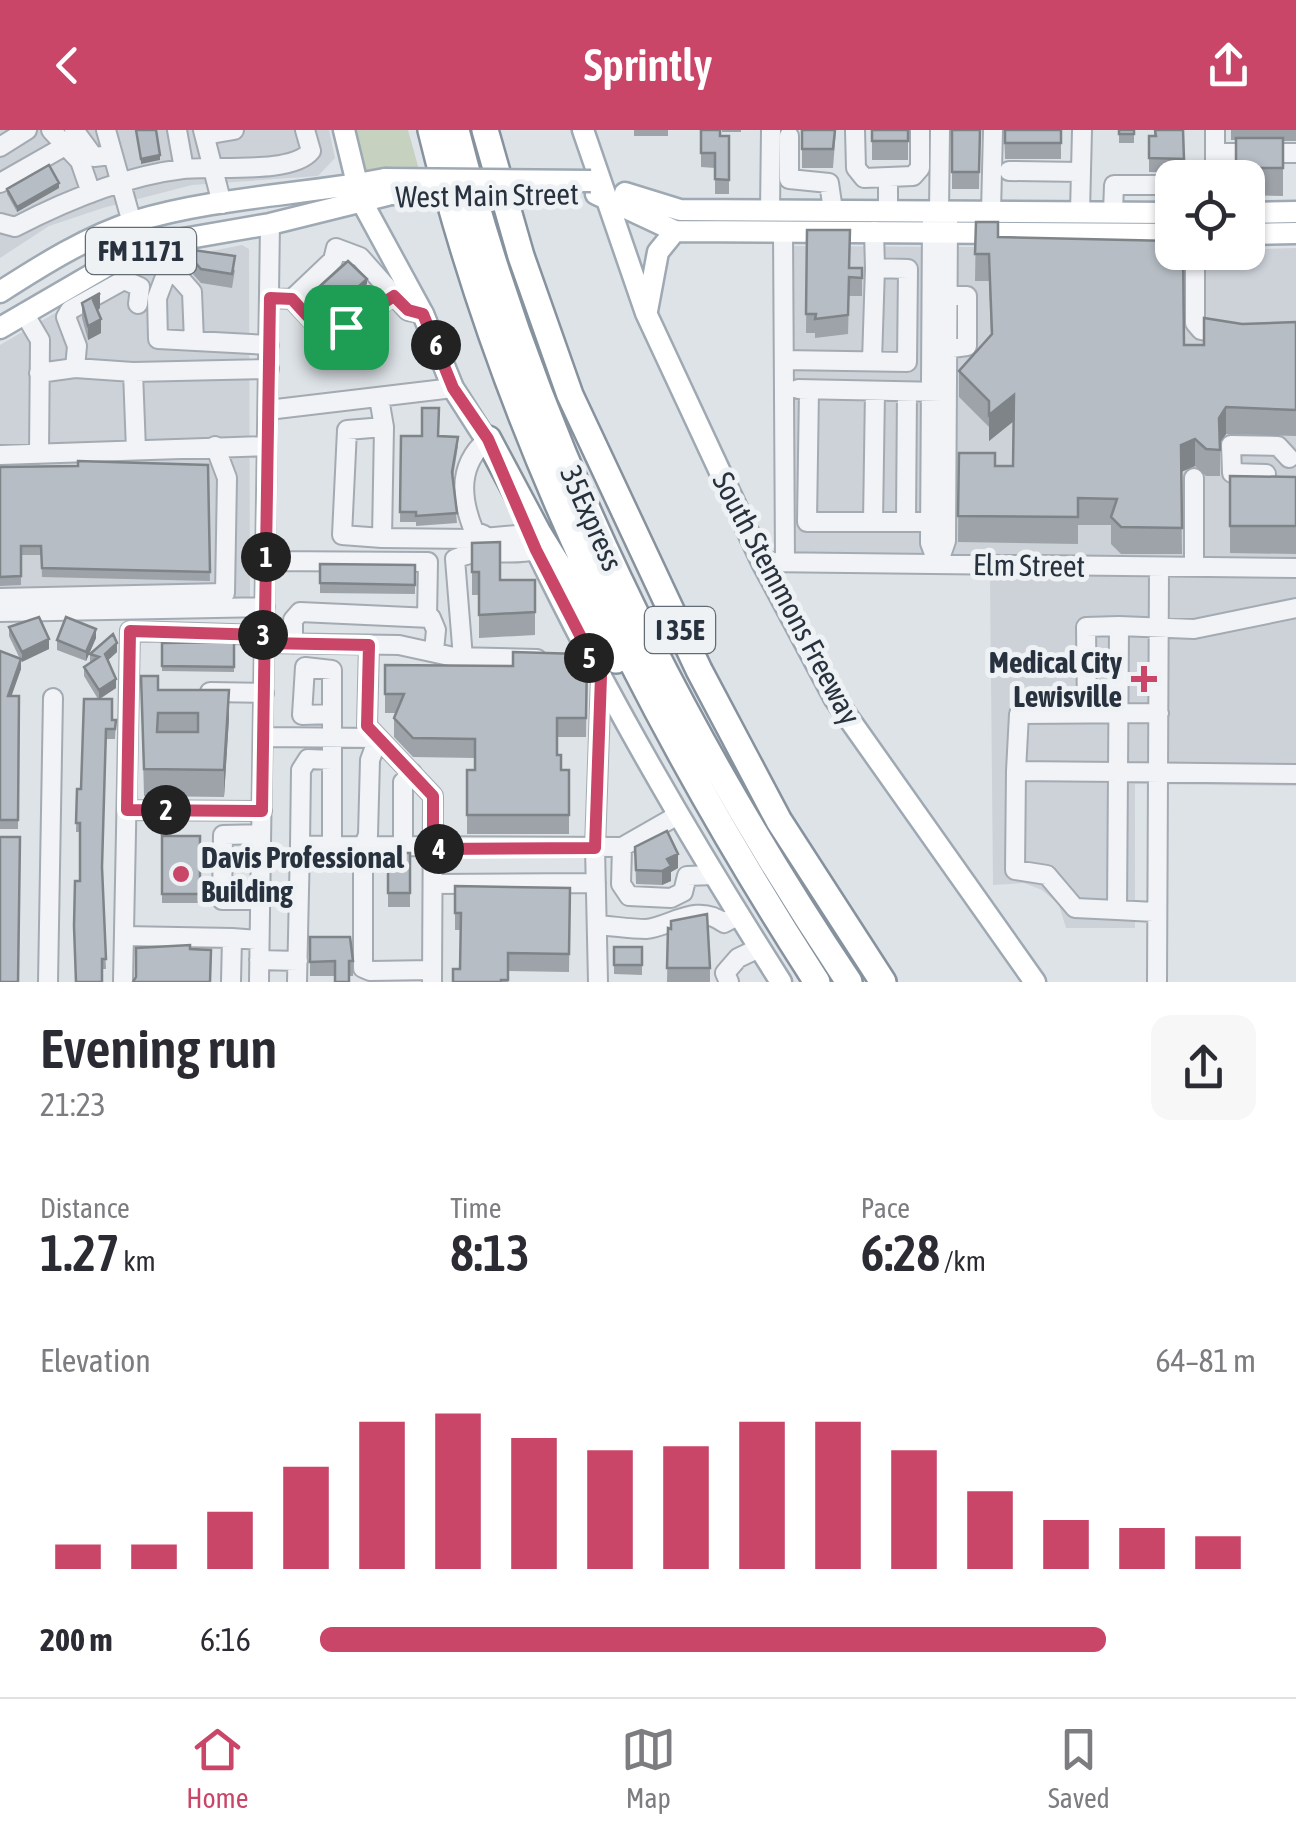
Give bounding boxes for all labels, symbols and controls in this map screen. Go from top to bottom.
icon: back [40,38,95,93]
icon: share [1201,38,1256,93]
text: Sprintly [584,39,712,91]
map controls [1155,160,1265,270]
button: locate [1155,160,1265,270]
street label: West Main Street [395,176,579,214]
road number: FM 1171 [86,228,196,274]
pin [304,285,389,370]
icon: arrive [319,300,374,355]
pin: 6 [411,320,461,370]
text: 6 [429,329,443,361]
street label: 35Express [554,460,630,576]
street label: South Stemmons Freeway [706,466,868,730]
pin: 1 [241,532,291,582]
text: 1 [259,541,273,573]
street label: Elm Street [973,547,1085,583]
road number: I 35E [645,607,715,653]
pin: 3 [238,610,288,660]
text: 3 [256,619,270,651]
pin: 5 [564,633,614,683]
text: 5 [582,642,596,674]
place label: Medical City Lewisville [989,645,1123,713]
marker: Medical City Lewisville [1131,666,1157,692]
pin: 2 [141,785,191,835]
text: 2 [159,794,173,826]
pin: 4 [414,824,464,874]
text: 4 [432,833,446,865]
place label: Davis Professional Building [201,840,405,908]
marker: Davis Professional Building [170,863,192,885]
button: share [1151,1015,1256,1120]
text: Evening run [40,1017,277,1080]
text: 21:23 [40,1086,106,1123]
text: Distance [40,1192,130,1224]
text: Time [450,1192,501,1224]
text: Pace [861,1192,910,1224]
text: 1.27 [40,1224,119,1282]
text: 8:13 [450,1224,530,1282]
text: 6:28 [861,1224,940,1282]
text: km [119,1245,156,1277]
text: /km [940,1245,986,1277]
text: Elevation [40,1342,151,1379]
text: 64–81 m [1156,1342,1256,1379]
text: 200 m [40,1621,113,1658]
text: 6:16 [200,1621,251,1658]
tab: Home [186,1722,248,1814]
tab: Map [621,1722,676,1814]
tab: Saved [1048,1722,1110,1814]

